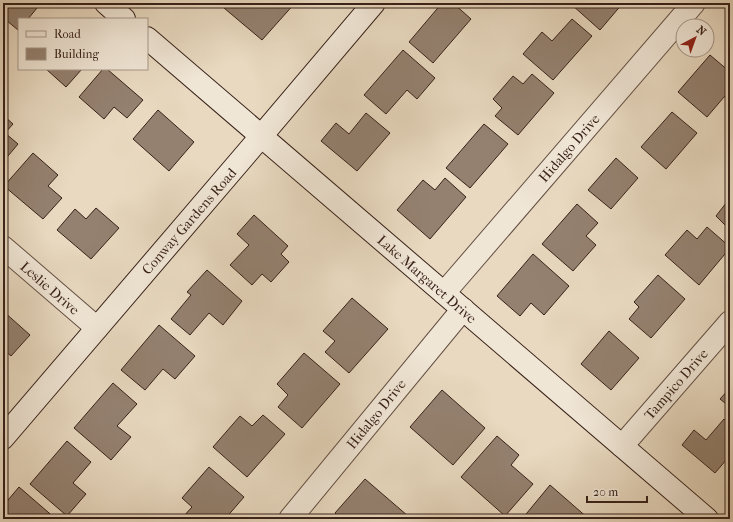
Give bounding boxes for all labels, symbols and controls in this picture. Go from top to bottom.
legend [18,18,148,70]
north arrow [675,18,715,58]
text: N [694,23,709,39]
text: Road [54,27,81,41]
text: Building [54,47,99,61]
street label: Hidalgo Drive [535,111,604,186]
street label: Conway Gardens Road [139,164,240,278]
street label: Lake Margaret Drive [374,232,480,327]
street label: Leslie Drive [17,258,83,319]
street label: Tampico Drive [641,345,712,423]
street label: Hidalgo Drive [343,376,410,453]
scale bar [587,478,647,504]
text: 20 m [593,485,618,499]

